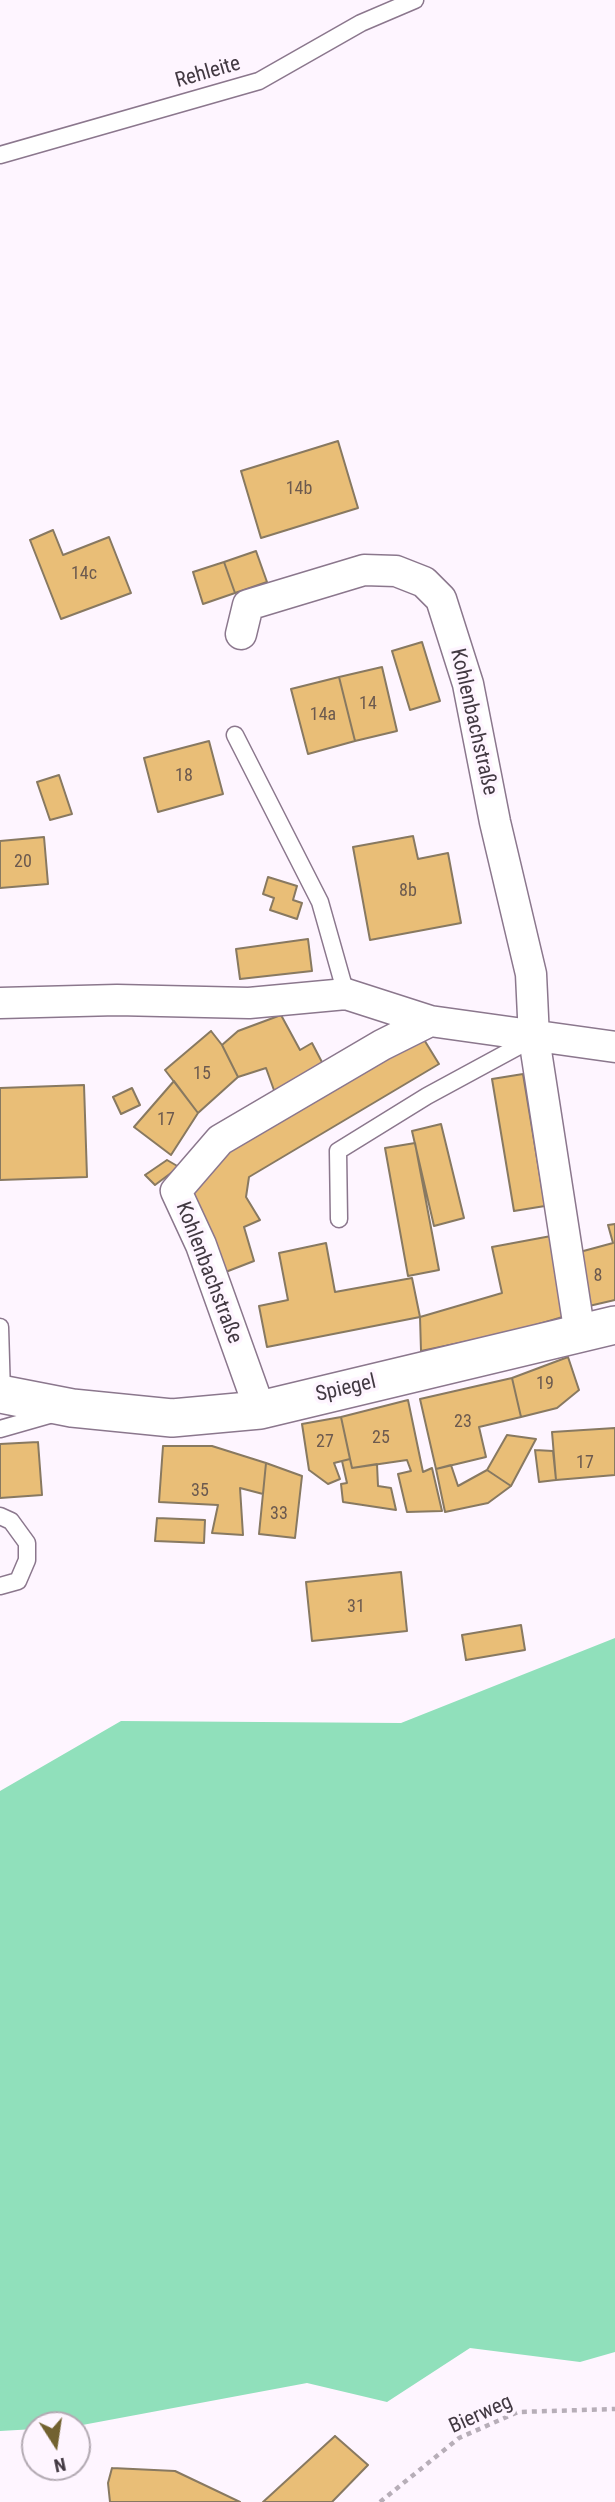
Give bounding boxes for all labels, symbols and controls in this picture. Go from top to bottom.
street label: Rehleite [172,52,244,94]
house number: 14b [286,478,312,500]
house number: 14c [71,563,97,585]
street label: Kohlenbachstraße [444,646,502,798]
house number: 14 [359,693,377,715]
house number: 14a [310,704,336,726]
house number: 18 [175,765,193,787]
house number: 20 [14,851,32,873]
house number: 8b [399,880,417,902]
house number: 15 [193,1063,211,1085]
house number: 17 [157,1109,175,1131]
street label: Kohlenbachstraße [169,1199,247,1347]
house number: 8 [594,1265,602,1287]
street label: Spiegel [313,1370,379,1408]
house number: 19 [536,1373,554,1395]
house number: 23 [454,1411,472,1433]
house number: 25 [372,1427,390,1449]
house number: 27 [316,1431,334,1453]
house number: 17 [576,1452,594,1474]
house number: 35 [191,1480,209,1502]
house number: 33 [270,1503,288,1525]
house number: 31 [347,1596,365,1618]
street label: Bierweg [445,2390,517,2440]
north arrow [21,2411,91,2481]
text: N [52,2453,68,2478]

